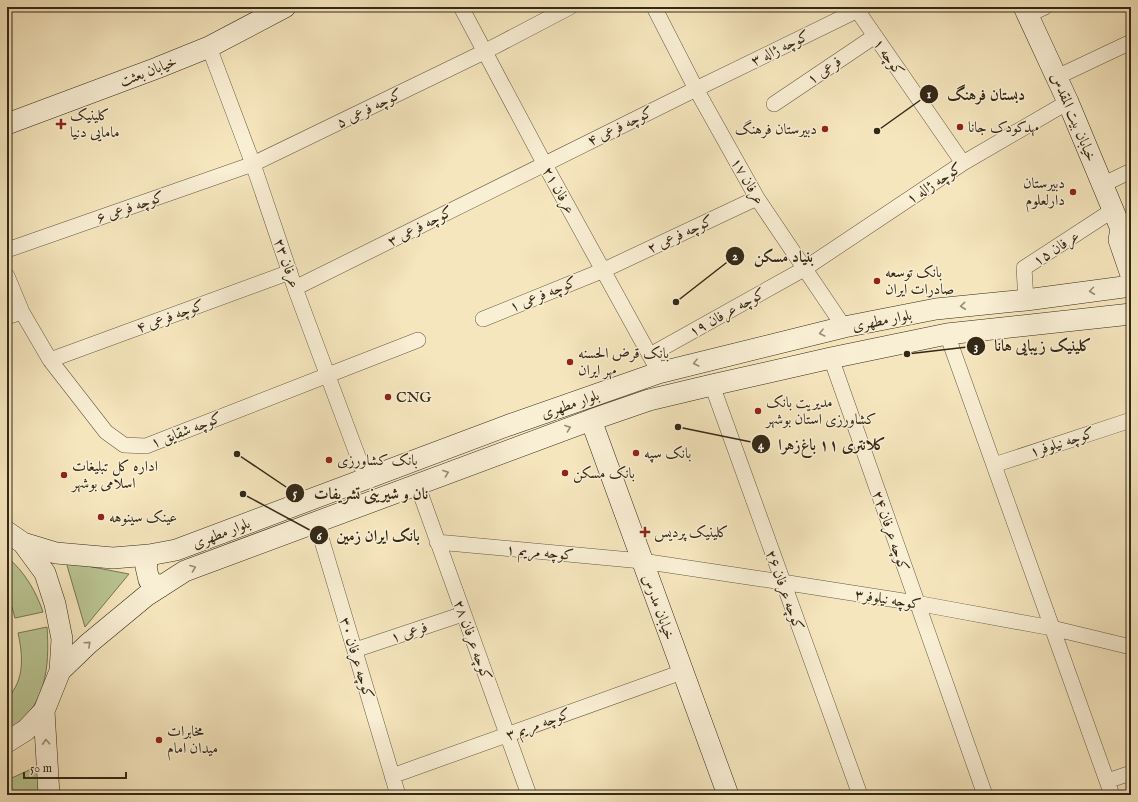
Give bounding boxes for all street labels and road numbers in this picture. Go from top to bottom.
street label: کوچه ژاله ۳ [748,26,813,72]
street label: کوچه ۱ [868,35,908,80]
street label: خیابان بعثت [117,52,180,91]
street label: فرعی ۱ [803,52,845,89]
street label: خیابان بیت المقدس [1046,70,1101,165]
street label: کوچه فرعی ۵ [333,84,406,133]
street label: کوچه فرعی ۴ [584,102,657,151]
street label: عرفان ۱۷ [726,154,769,209]
street label: کوچه ژاله ۱ [903,158,966,209]
street label: عرفان ۲۱ [537,163,579,218]
street label: کوچه فرعی ۶ [94,187,167,229]
street label: کوچه فرعی ۳ [384,202,457,252]
street label: کوچه فرعی ۲ [644,211,717,259]
street label: عرفان ۱۵ [1029,226,1084,271]
street label: عرفان ۲۳ [268,236,304,291]
street label: کوچه فرعی ۱ [507,272,580,317]
street label: کوچه عرفان ۱۹ [686,284,769,342]
street label: کوچه فرعی ۴ [134,295,207,338]
street label: بلوار مطهری [851,305,914,336]
street label: بلوار مطهری [538,386,602,423]
street label: کوچه شقایق ۱ [148,408,225,454]
street label: کوچه نیلوفر۱ [1028,423,1097,463]
street label: کوچه عرفان ۲۴ [867,488,913,575]
street label: بلوار مطهری [190,514,253,553]
street label: کوچه مریم ۱ [505,540,574,568]
street label: کوچه عرفان ۲۶ [760,547,808,634]
street label: خیابان مدرس [638,572,679,643]
street label: کوچه نیلوفر۳ [853,585,922,615]
street label: کوچه عرفان ۲۸ [448,597,496,684]
street label: کوچه عرفان ۳۰ [334,615,378,702]
street label: فرعی ۱ [388,618,430,647]
street label: کوچه مریم ۳ [503,704,574,748]

